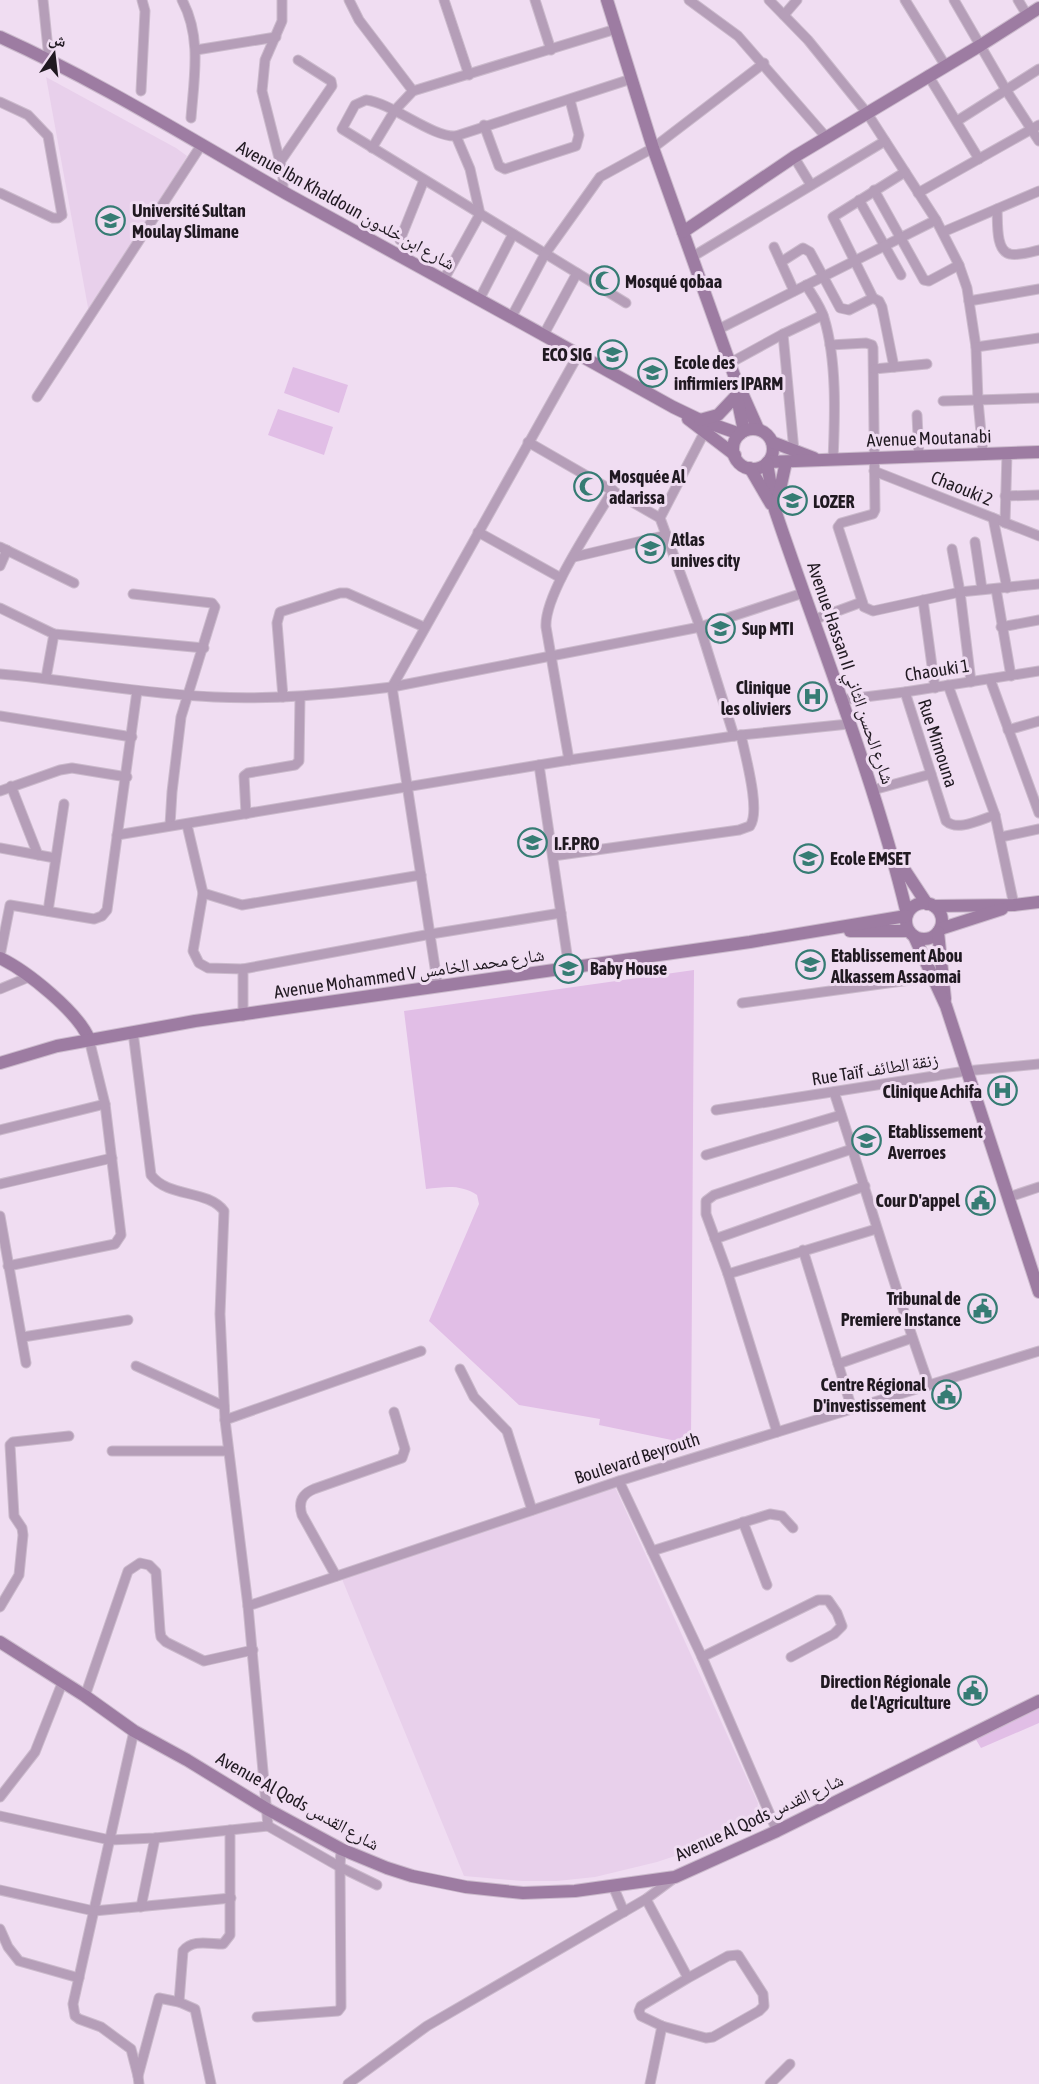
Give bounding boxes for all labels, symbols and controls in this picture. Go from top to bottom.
north arrow [24,24,84,84]
text: ش [47,29,68,51]
street label: Avenue Ibn Khaldoun شارع ابن خلدون [233,136,459,275]
place label: Université Sultan Moulay Slimane [132,200,246,242]
school or university icon: Université Sultan Moulay Slimane [95,204,127,236]
mosque icon: Mosqué qobaa [588,265,620,297]
place label: Mosqué qobaa [625,271,722,292]
school or university icon: ECO SIG [597,338,629,370]
place label: ECO SIG [542,344,592,365]
place label: Ecole des infirmiers IPARM [674,352,783,394]
school or university icon: Ecole des infirmiers IPARM [637,356,669,388]
street label: Avenue Moutanabi [866,425,992,451]
place label: Mosquée Al adarissa [609,466,686,508]
street label: Chaouki 2 [928,466,996,510]
mosque icon: Mosquée Al adarissa [572,470,604,502]
school or university icon: LOZER [776,485,808,517]
place label: LOZER [813,491,855,512]
place label: Atlas unives city [670,529,741,571]
school or university icon: Atlas unives city [634,533,666,565]
street label: Avenue Hassan II شارع الحسن الثاني [799,559,899,788]
school or university icon: Sup MTI [705,612,737,644]
place label: Sup MTI [742,618,794,639]
street label: Chaouki 1 [903,655,971,685]
place label: Clinique les oliviers [721,677,792,719]
hospital icon: Clinique les oliviers [796,681,828,713]
street label: Rue Mimouna [914,696,962,790]
school or university icon: I.F.PRO [517,827,549,859]
place label: I.F.PRO [554,833,600,854]
school or university icon: Ecole EMSET [793,842,825,874]
place label: Ecole EMSET [830,848,911,869]
street label: Avenue Mohammed V شارع محمد الخامس [273,944,546,1003]
place label: Etablissement Abou Alkassem Assaomai [830,945,963,987]
school or university icon: Etablissement Abou Alkassem Assaomai [794,949,826,981]
school or university icon: Baby House [553,952,585,984]
place label: Baby House [590,958,667,979]
street label: Rue Taïf زنقة الطائف [810,1049,940,1089]
hospital icon: Clinique Achifa [987,1075,1019,1107]
place label: Clinique Achifa [883,1081,982,1102]
place label: Etablissement Averroes [887,1121,983,1163]
school or university icon: Etablissement Averroes [851,1125,883,1157]
public building icon: Cour D'appel [965,1184,997,1216]
place label: Cour D'appel [876,1190,960,1211]
place label: Tribunal de Premiere Instance [841,1288,961,1330]
public building icon: Tribunal de Premiere Instance [966,1292,998,1324]
place label: Centre Régional D'investissement [813,1374,927,1416]
public building icon: Centre Régional D'investissement [931,1378,963,1410]
street label: Boulevard Beyrouth [572,1428,702,1488]
place label: Direction Régionale de l'Agriculture [820,1671,951,1713]
public building icon: Direction Régionale de l'Agriculture [956,1675,988,1707]
street label: Avenue Al Qods شارع القدس [212,1747,383,1855]
street label: Avenue Al Qods شارع القدس [672,1769,847,1866]

